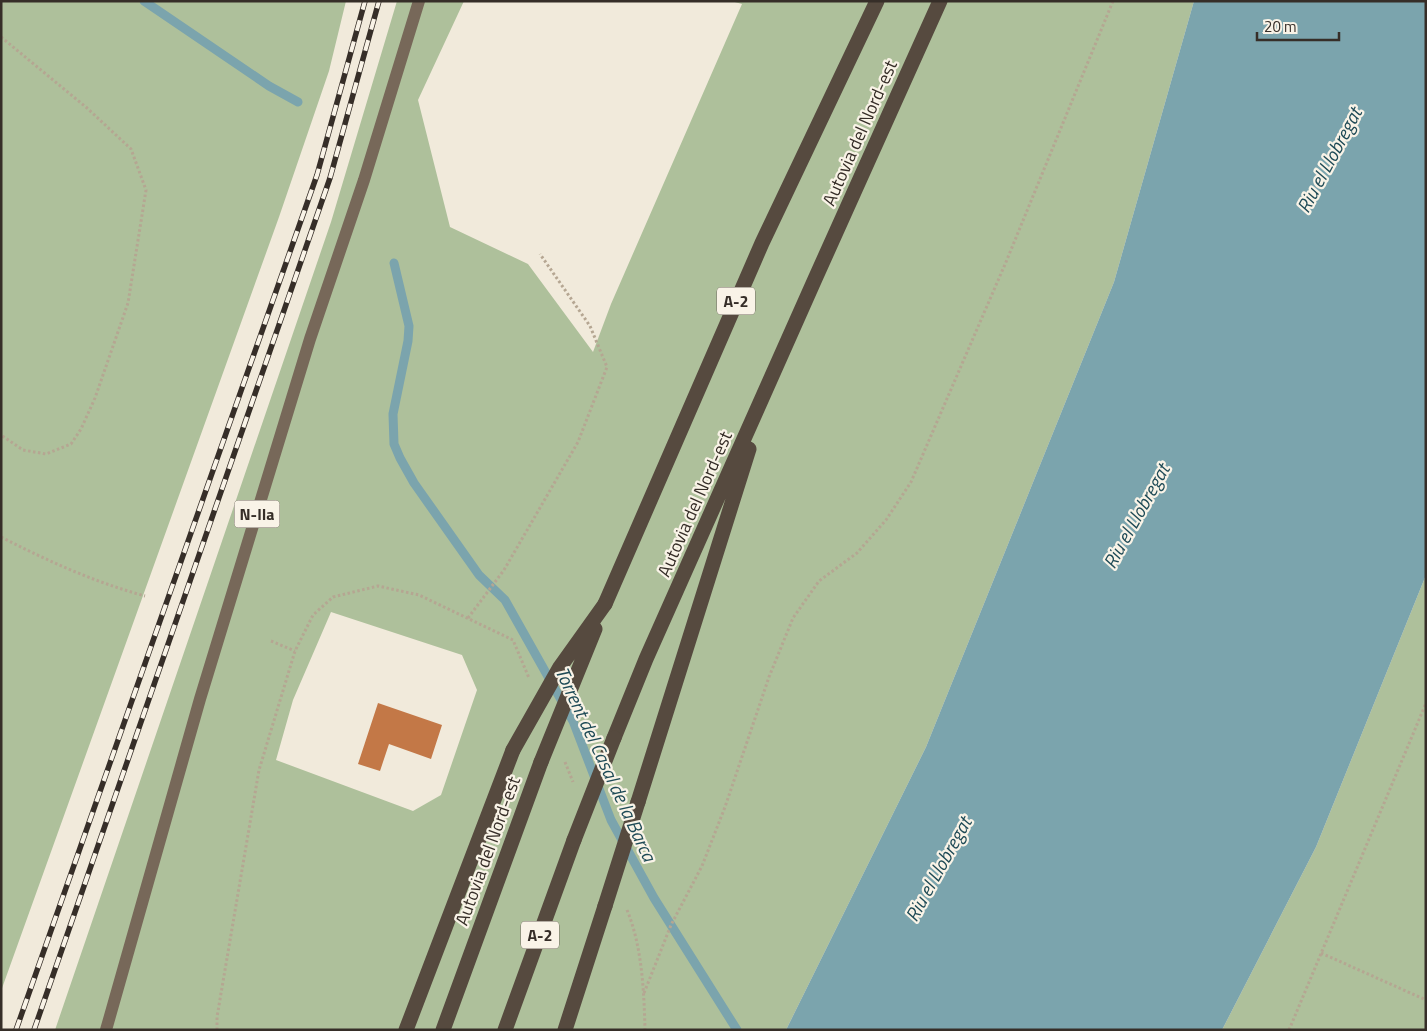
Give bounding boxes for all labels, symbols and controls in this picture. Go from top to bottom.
scale bar [1257,10,1340,42]
text: 20 m [1264,15,1297,38]
street label: Autovia del Nord-est [815,55,904,210]
water label: Riu el Llobregat [1289,100,1369,218]
road number: A-2 [717,288,755,314]
street label: Autovia del Nord-est [650,426,739,581]
water label: Riu el Llobregat [1095,457,1177,573]
road number: N-IIa [234,500,280,528]
water label: Torrent del Casal de la Barca [549,662,665,867]
street label: Autovia del Nord-est [448,772,527,929]
water label: Riu el Llobregat [897,810,979,926]
road number: A-2 [521,922,559,948]

